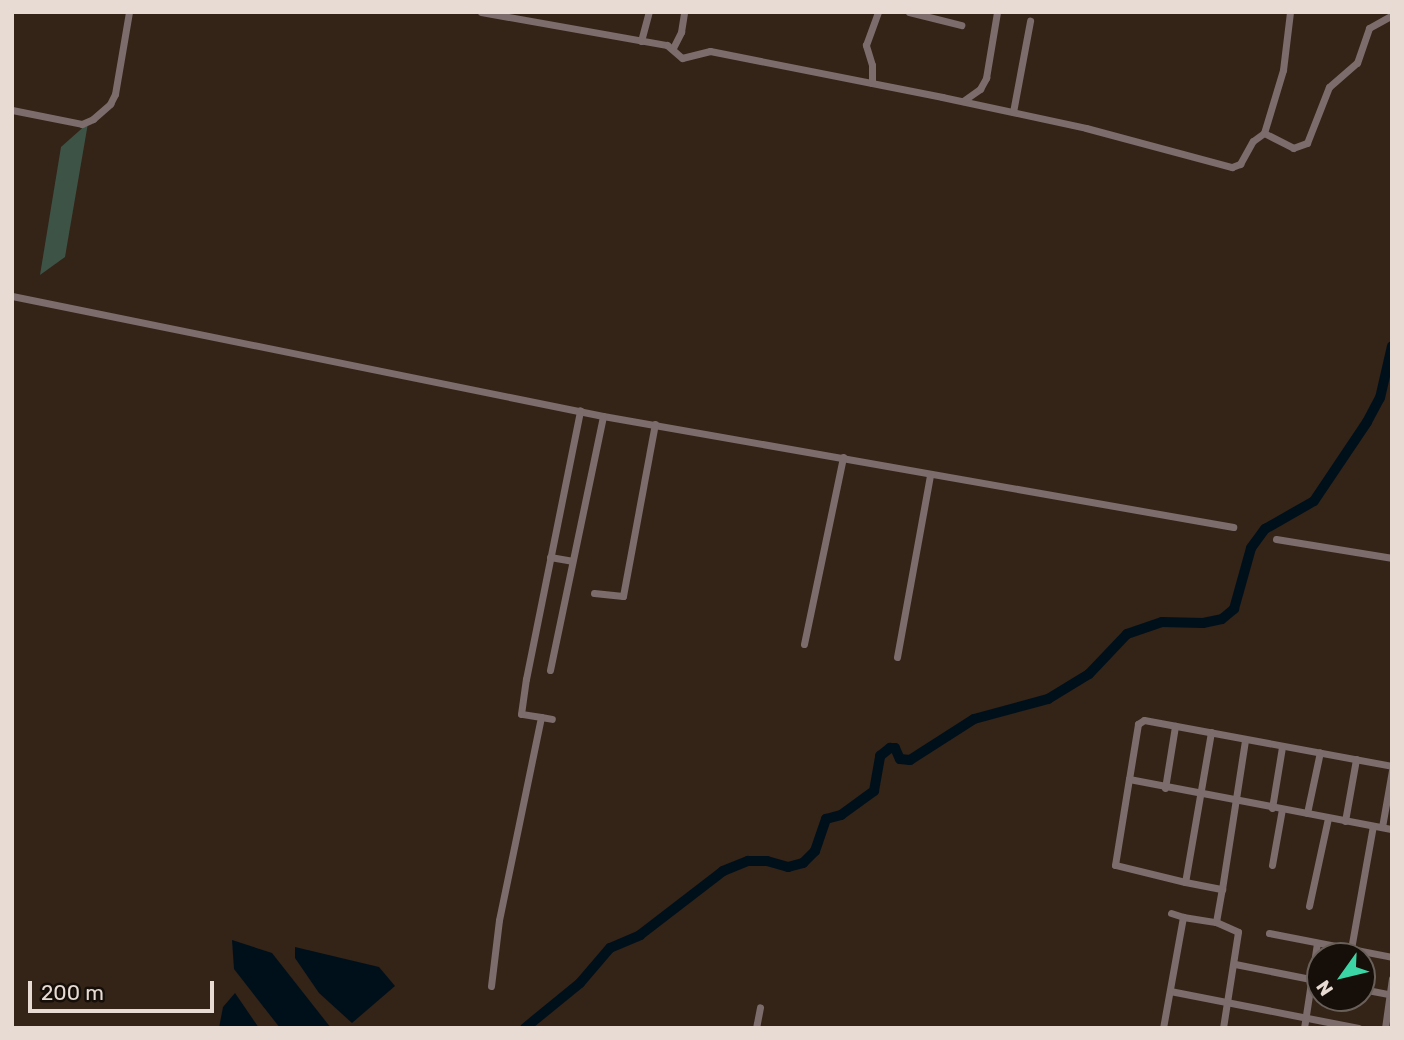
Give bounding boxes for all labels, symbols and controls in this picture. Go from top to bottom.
north arrow [1306,942,1376,1012]
scale bar [32,967,217,1011]
text: N [1311,976,1338,1000]
text: 200 m [41,980,104,1005]

